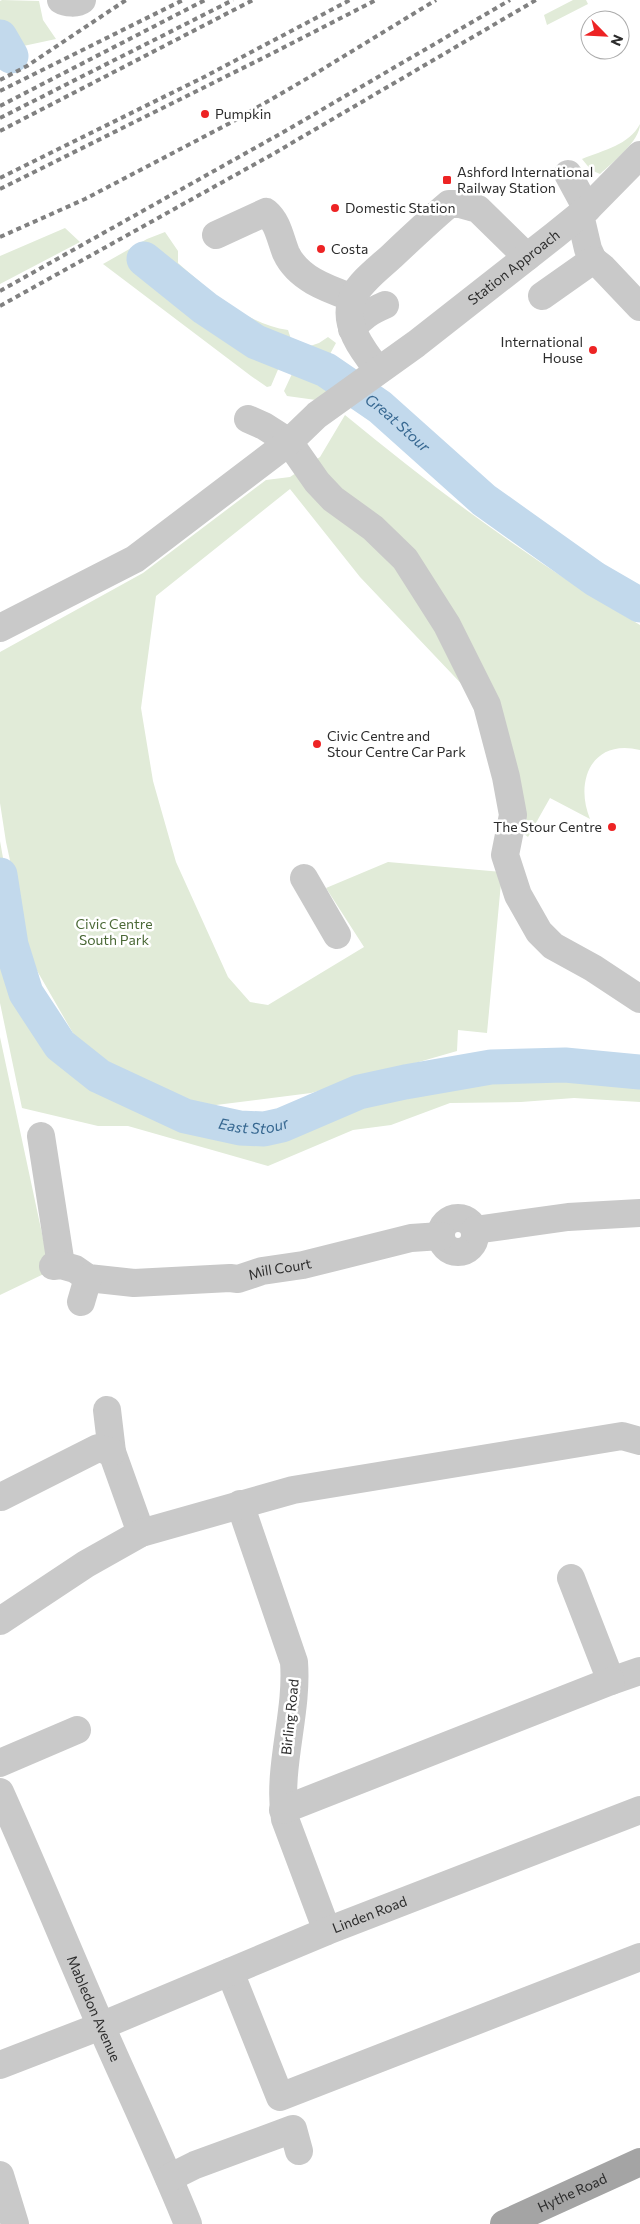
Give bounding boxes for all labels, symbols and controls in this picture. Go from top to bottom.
north arrow [580,10,630,60]
text: N [607,32,627,49]
place label: Pumpkin [215,105,271,122]
marker: Pumpkin [199,108,211,120]
place label: Ashford International Railway Station [457,163,593,196]
marker: Ashford International Railway Station [441,174,453,186]
place label: Domestic Station [345,199,455,216]
marker: Domestic Station [329,202,341,214]
street label: Station Approach [464,226,563,308]
place label: Costa [331,240,368,257]
marker: Costa [315,243,327,255]
place label: International House [501,333,583,366]
marker: International House [587,344,599,356]
water label: Great Stour [362,390,435,456]
place label: Civic Centre and Stour Centre Car Park [327,727,466,760]
marker: Civic Centre and Stour Centre Car Park [311,738,323,750]
place label: The Stour Centre [493,818,602,835]
marker: The Stour Centre [606,821,618,833]
park label: Civic Centre South Park [75,915,153,948]
water label: East Stour [217,1113,292,1137]
street label: Mill Court [246,1254,313,1283]
street label: Birling Road [277,1678,302,1756]
street label: Linden Road [330,1892,409,1936]
street label: Mabledon Avenue [64,1953,125,2064]
street label: Hythe Road [535,2169,609,2216]

